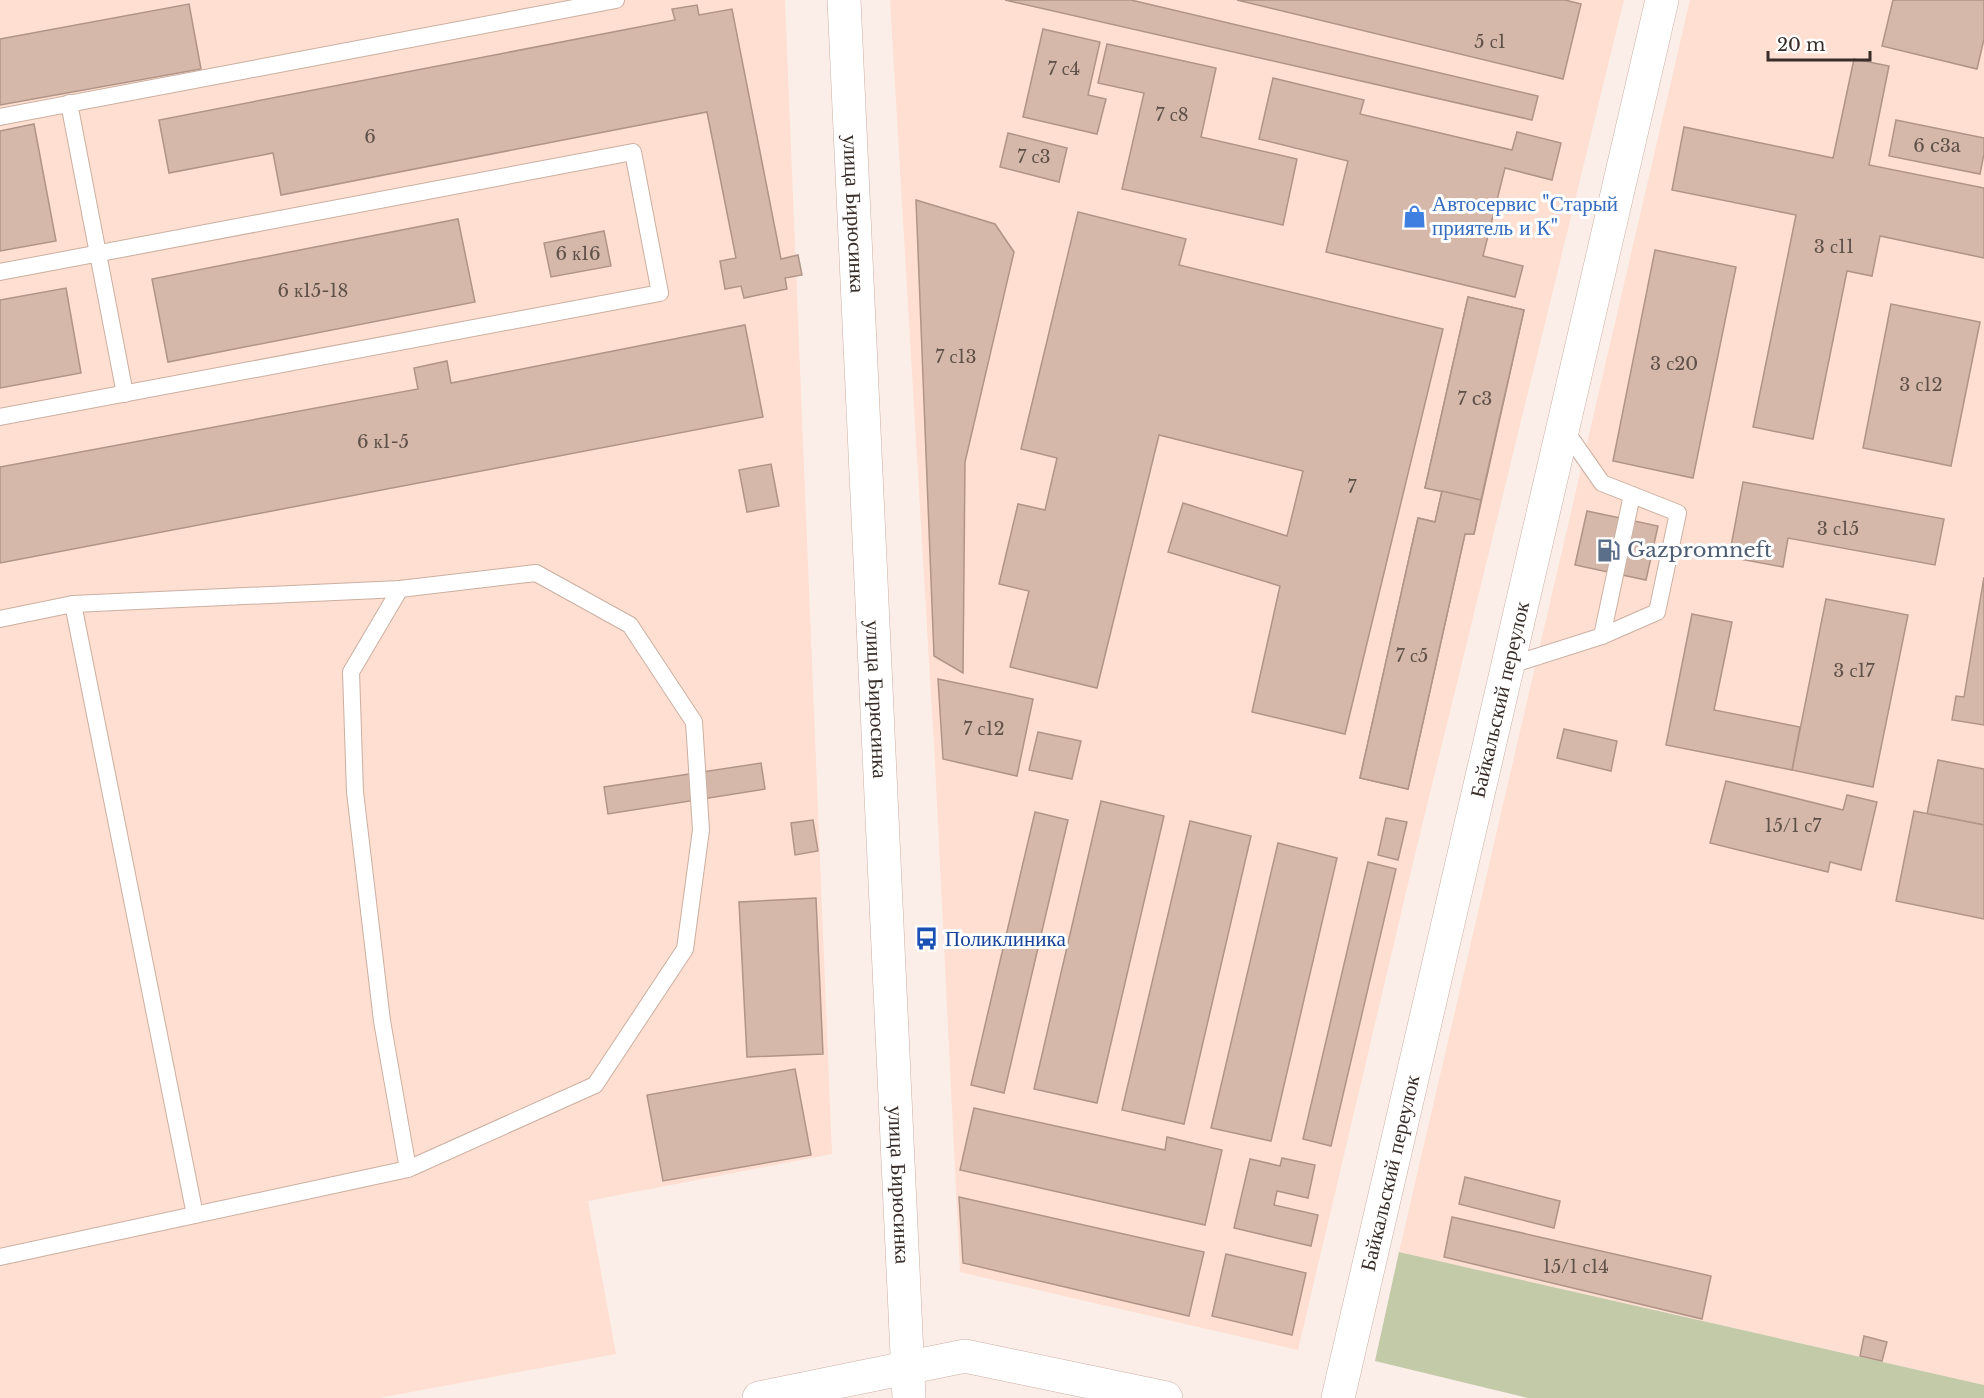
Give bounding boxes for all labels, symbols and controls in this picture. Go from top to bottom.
scale bar [1768,24,1870,62]
house number: 5 с1 [1474,31,1506,53]
text: 20 m [1777,34,1825,56]
house number: 7 с4 [1048,58,1080,80]
house number: 7 с8 [1155,104,1189,126]
house number: 6 [364,126,376,148]
street label: улица Бирюсинка [837,134,871,294]
house number: 6 c3a [1913,135,1961,157]
house number: 7 с3 [1017,146,1051,168]
place label: Автосервис "Старый приятель и К" [1432,191,1618,241]
shop icon: Автосервис "Старый приятель и К" [1401,203,1427,229]
house number: 3 с11 [1814,236,1854,258]
house number: 6 к16 [555,243,601,265]
house number: 6 к15-18 [277,280,349,302]
house number: 7 с13 [935,346,977,368]
house number: 3 с20 [1650,353,1698,375]
house number: 3 с12 [1899,374,1943,396]
house number: 7 c3 [1458,388,1492,410]
house number: 6 к1-5 [357,431,409,453]
house number: 7 [1347,476,1357,498]
house number: 3 с15 [1817,518,1859,540]
fuel station icon: Gazpromneft [1596,537,1622,563]
place label: Gazpromneft [1627,537,1772,563]
street label: Байкальский переулок [1465,598,1535,800]
street label: улица Бирюсинка [860,619,893,780]
house number: 7 с5 [1396,645,1428,667]
house number: 3 с17 [1833,660,1876,682]
house number: 7 с12 [963,718,1005,740]
house number: 15/1 с7 [1765,815,1822,837]
bus stop icon: Поликлиника [914,926,940,952]
place label: Поликлиника [945,926,1066,952]
street label: Байкальский переулок [1355,1071,1426,1274]
street label: улица Бирюсинка [882,1105,916,1265]
house number: 15/1 с14 [1543,1256,1609,1278]

